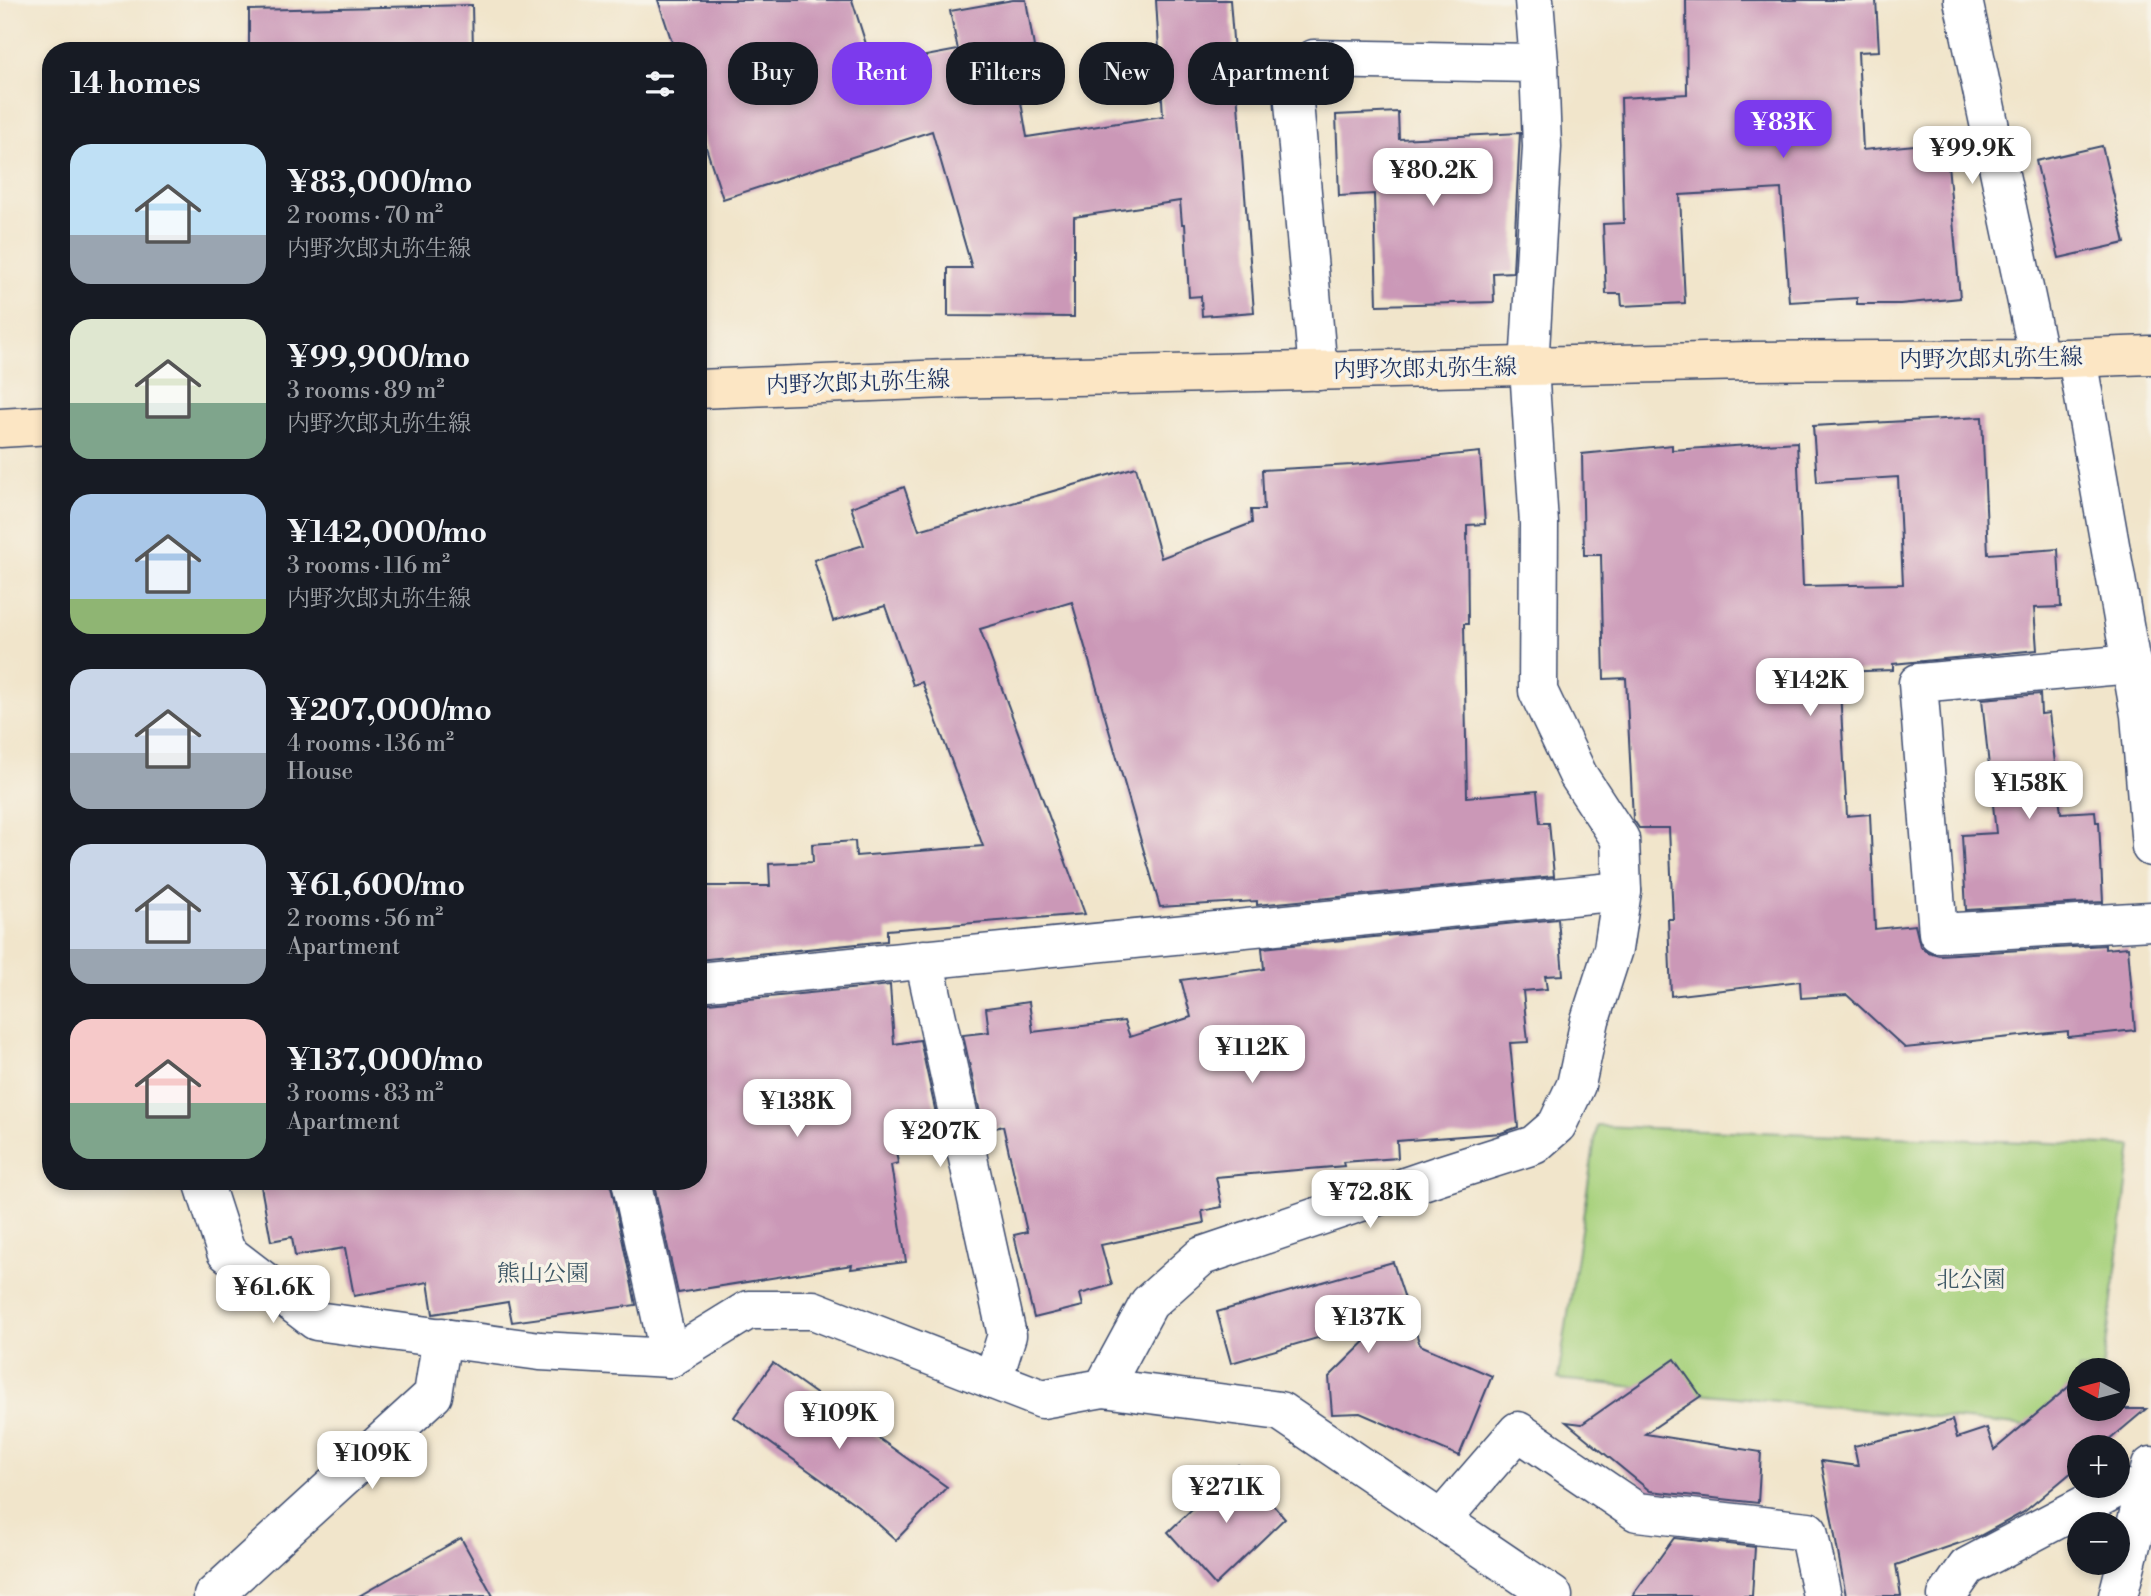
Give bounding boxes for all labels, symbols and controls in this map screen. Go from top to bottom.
chip: Buy [728,42,818,105]
chip: Rent [832,42,932,105]
chip: Filters [946,42,1065,105]
chip: New [1079,42,1174,105]
chip: Apartment [1188,42,1354,105]
text: 14 homes [70,65,201,103]
icon: filters [641,65,679,103]
pin: ¥83K [1742,100,1824,160]
text: ¥83K [1751,109,1815,137]
pin: ¥99.9K [1915,127,2029,186]
text: ¥99.9K [1929,135,2015,163]
pin: ¥80.2K [1376,148,1490,208]
text: ¥80.2K [1389,157,1477,185]
text: ¥83,000/mo [287,164,473,202]
icon: home [126,172,210,256]
text: 2 rooms · 70 m² [287,202,443,230]
text: 内野次郎丸弥生線 [287,235,471,263]
text: ¥99,900/mo [287,339,470,377]
street label: 内野次郎丸弥生線 [1899,343,2083,375]
icon: home [126,347,210,431]
street label: 内野次郎丸弥生線 [1333,353,1517,385]
street label: 内野次郎丸弥生線 [766,366,950,400]
text: 3 rooms · 89 m² [287,377,444,405]
text: 内野次郎丸弥生線 [287,410,471,438]
text: ¥142,000/mo [287,514,487,552]
icon: home [126,522,210,606]
text: 3 rooms · 116 m² [287,552,450,580]
text: 内野次郎丸弥生線 [287,585,471,613]
pin: ¥142K [1761,658,1859,718]
text: ¥142K [1772,667,1848,695]
text: ¥207,000/mo [287,692,492,730]
icon: home [126,697,210,781]
text: 4 rooms · 136 m² [287,730,454,758]
text: House [287,758,353,786]
pin: ¥158K [1980,762,2078,821]
text: ¥158K [1991,770,2067,798]
text: ¥61,600/mo [287,867,465,905]
icon: home [126,872,210,956]
text: 2 rooms · 56 m² [287,905,443,933]
text: Apartment [287,933,400,961]
pin: ¥112K [1203,1026,1301,1085]
text: ¥112K [1215,1034,1289,1062]
text: ¥137,000/mo [287,1042,483,1080]
icon: home [126,1047,210,1131]
text: 3 rooms · 83 m² [287,1080,443,1108]
pin: ¥138K [748,1080,846,1139]
text: ¥138K [759,1088,835,1116]
text: Apartment [287,1108,400,1136]
pin: ¥207K [891,1110,989,1169]
text: ¥207K [900,1118,980,1146]
pin: ¥72.8K [1313,1170,1427,1230]
text: ¥72.8K [1328,1179,1412,1207]
park label: 熊山公園 [497,1260,589,1288]
pin: ¥61.6K [216,1266,330,1325]
park label: 北公園 [1937,1266,2006,1294]
text: ¥61.6K [232,1274,314,1302]
pin: ¥137K [1319,1296,1417,1355]
text: ¥137K [1331,1304,1405,1332]
north arrow [2067,1358,2130,1421]
map controls [2067,1358,2130,1575]
pin: ¥109K [790,1392,888,1451]
text: ¥109K [800,1400,878,1428]
pin: ¥109K [323,1432,421,1491]
button: + [2067,1435,2130,1498]
text: ¥109K [333,1440,411,1468]
pin: ¥271K [1177,1466,1275,1525]
text: ¥271K [1188,1474,1264,1502]
button: − [2067,1512,2130,1575]

